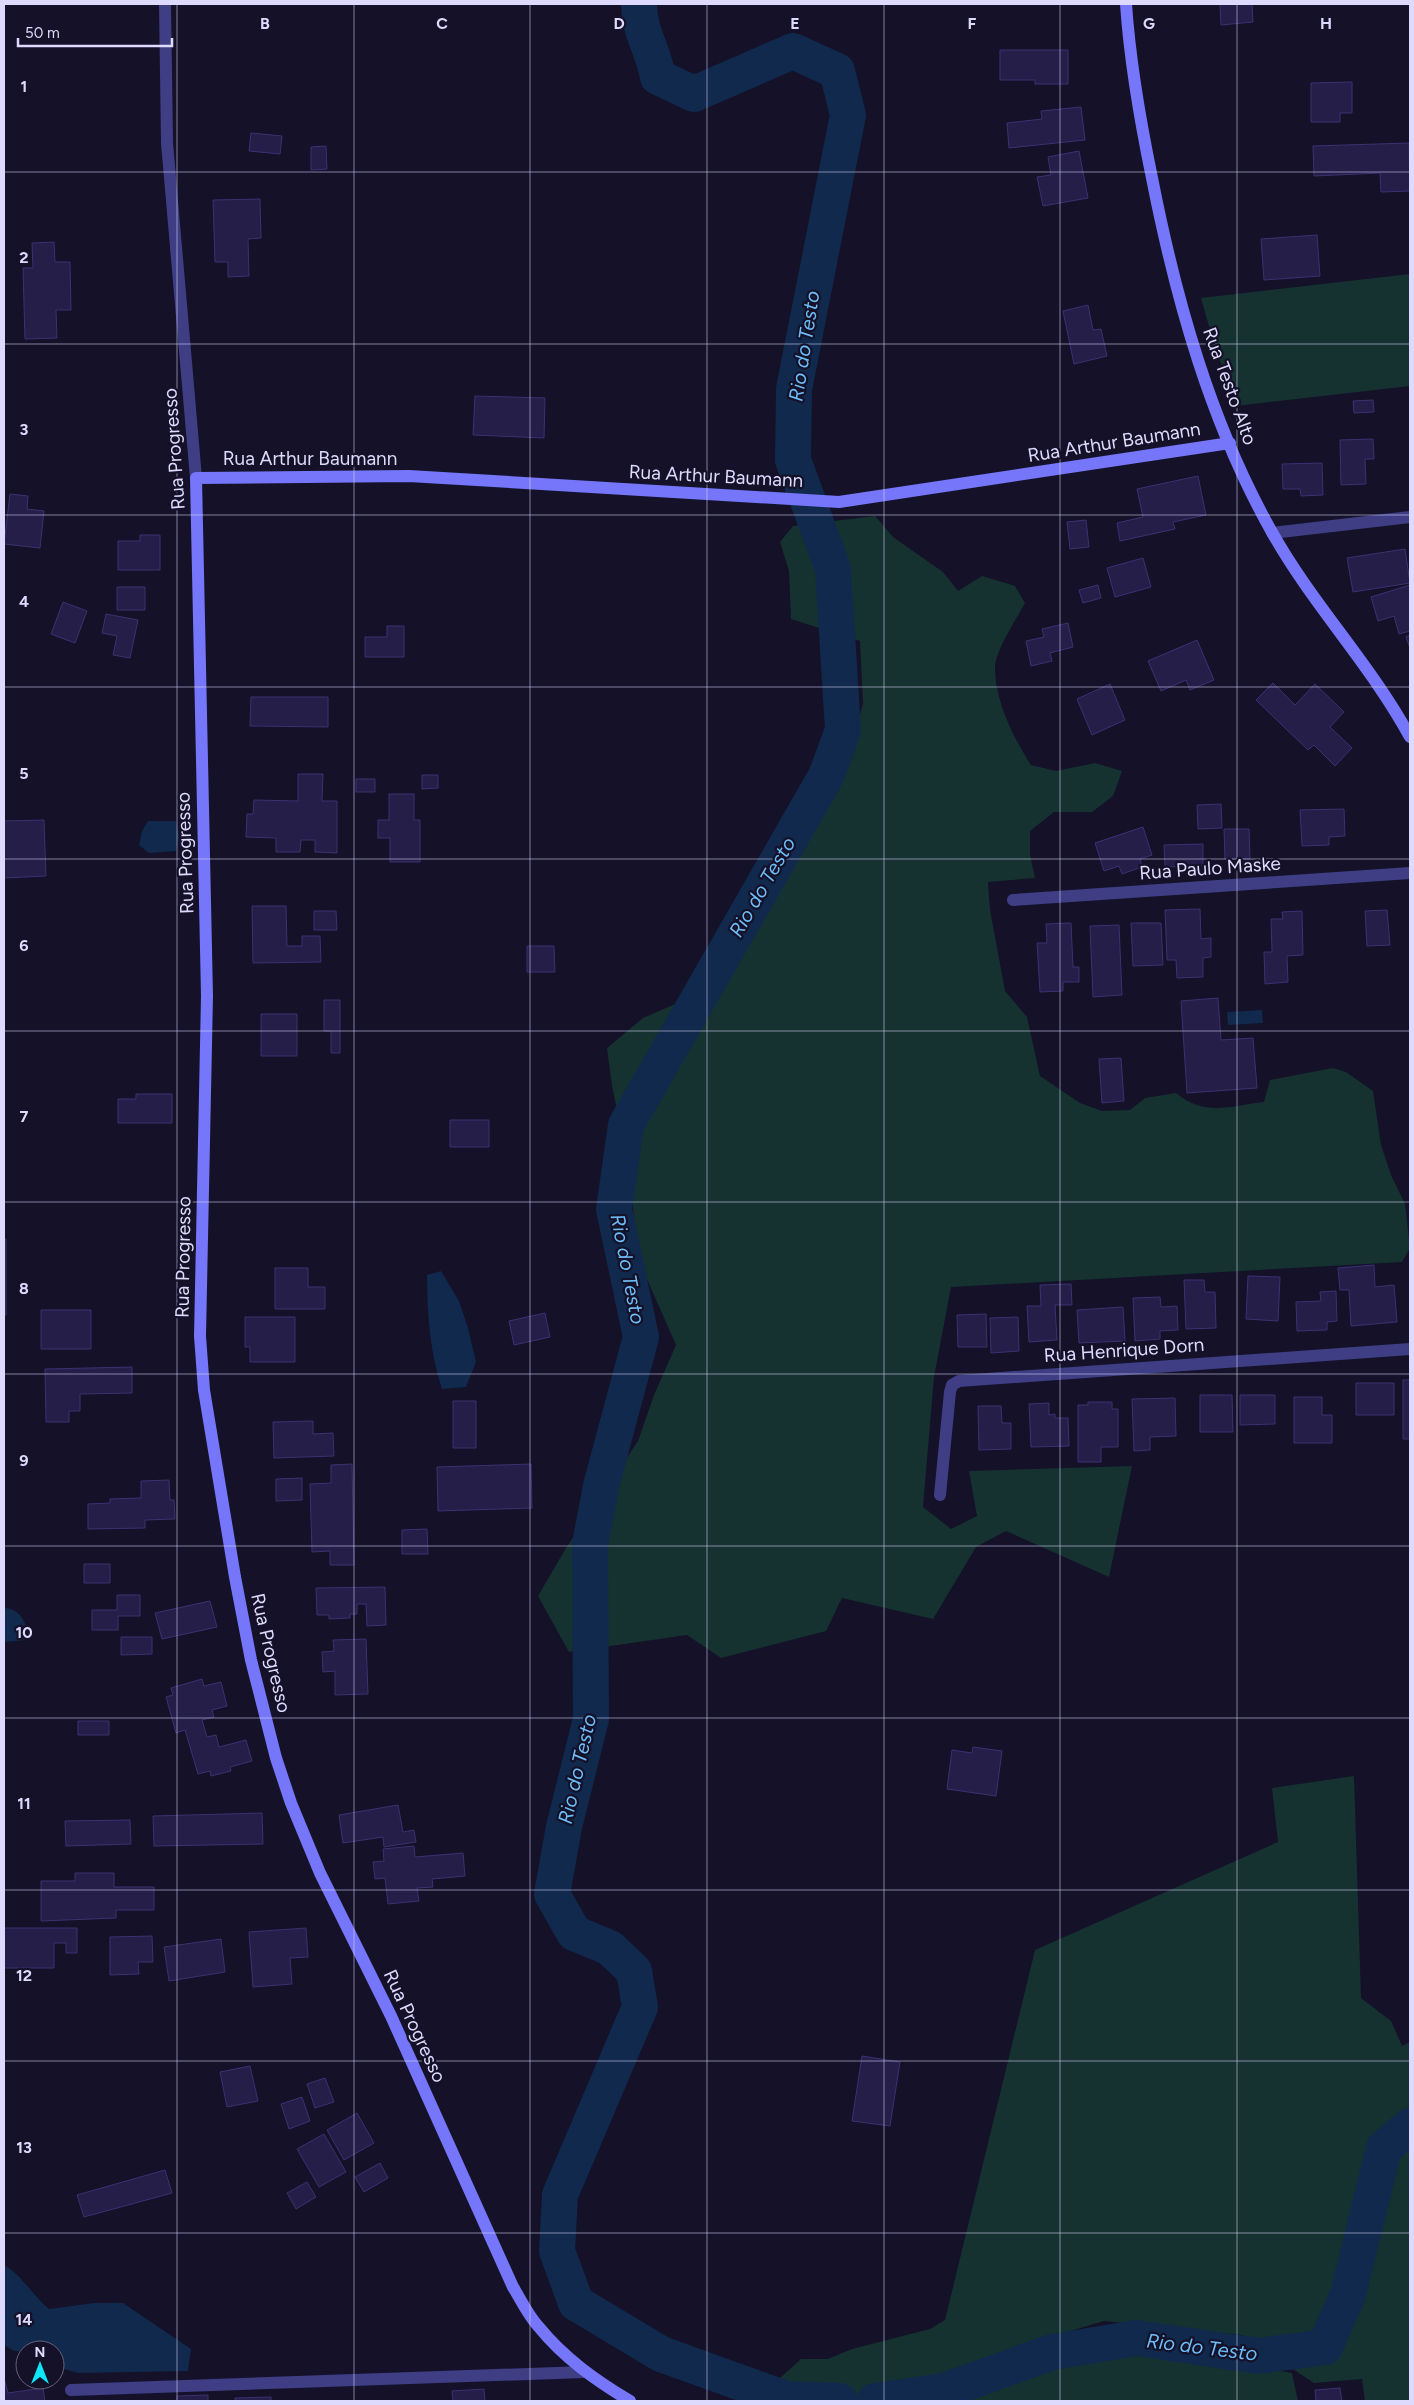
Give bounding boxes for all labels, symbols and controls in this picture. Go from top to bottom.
text: B [260,14,270,33]
text: C [436,14,448,33]
text: D [613,14,625,33]
text: E [790,14,800,33]
text: F [968,14,977,33]
text: G [1143,14,1155,33]
text: H [1320,14,1332,33]
scale bar [18,15,171,47]
text: 50 m [25,24,60,42]
text: 1 [21,77,27,96]
text: 2 [19,248,29,267]
water label: Rio do Testo [783,289,825,403]
street label: Rua Testo Alto [1198,324,1262,448]
street label: Rua Progresso [158,387,190,511]
street label: Rua Arthur Baumann [1026,417,1202,467]
text: 3 [20,420,29,439]
street label: Rua Arthur Baumann [223,447,397,470]
street label: Rua Arthur Baumann [628,460,804,492]
text: 4 [19,592,29,611]
text: 5 [19,764,29,783]
street label: Rua Progresso [171,792,199,914]
water label: Rio do Testo [724,832,800,941]
street label: Rua Paulo Maske [1138,852,1282,884]
text: 6 [19,936,29,955]
text: 7 [20,1107,29,1126]
street label: Rua Progresso [170,1196,196,1318]
water label: Rio do Testo [606,1212,650,1326]
text: 8 [19,1279,29,1298]
street label: Rua Henrique Dorn [1043,1333,1205,1367]
text: 9 [19,1451,29,1470]
street label: Rua Progresso [246,1591,296,1715]
text: 10 [15,1623,33,1642]
water label: Rio do Testo [553,1712,601,1826]
text: 11 [17,1794,31,1813]
text: 12 [16,1966,32,1985]
street label: Rua Progresso [379,1966,451,2086]
text: 13 [16,2138,32,2157]
text: 14 [16,2310,32,2329]
water label: Rio do Testo [1145,2328,1259,2366]
north arrow [15,2340,65,2390]
text: N [35,2344,45,2361]

